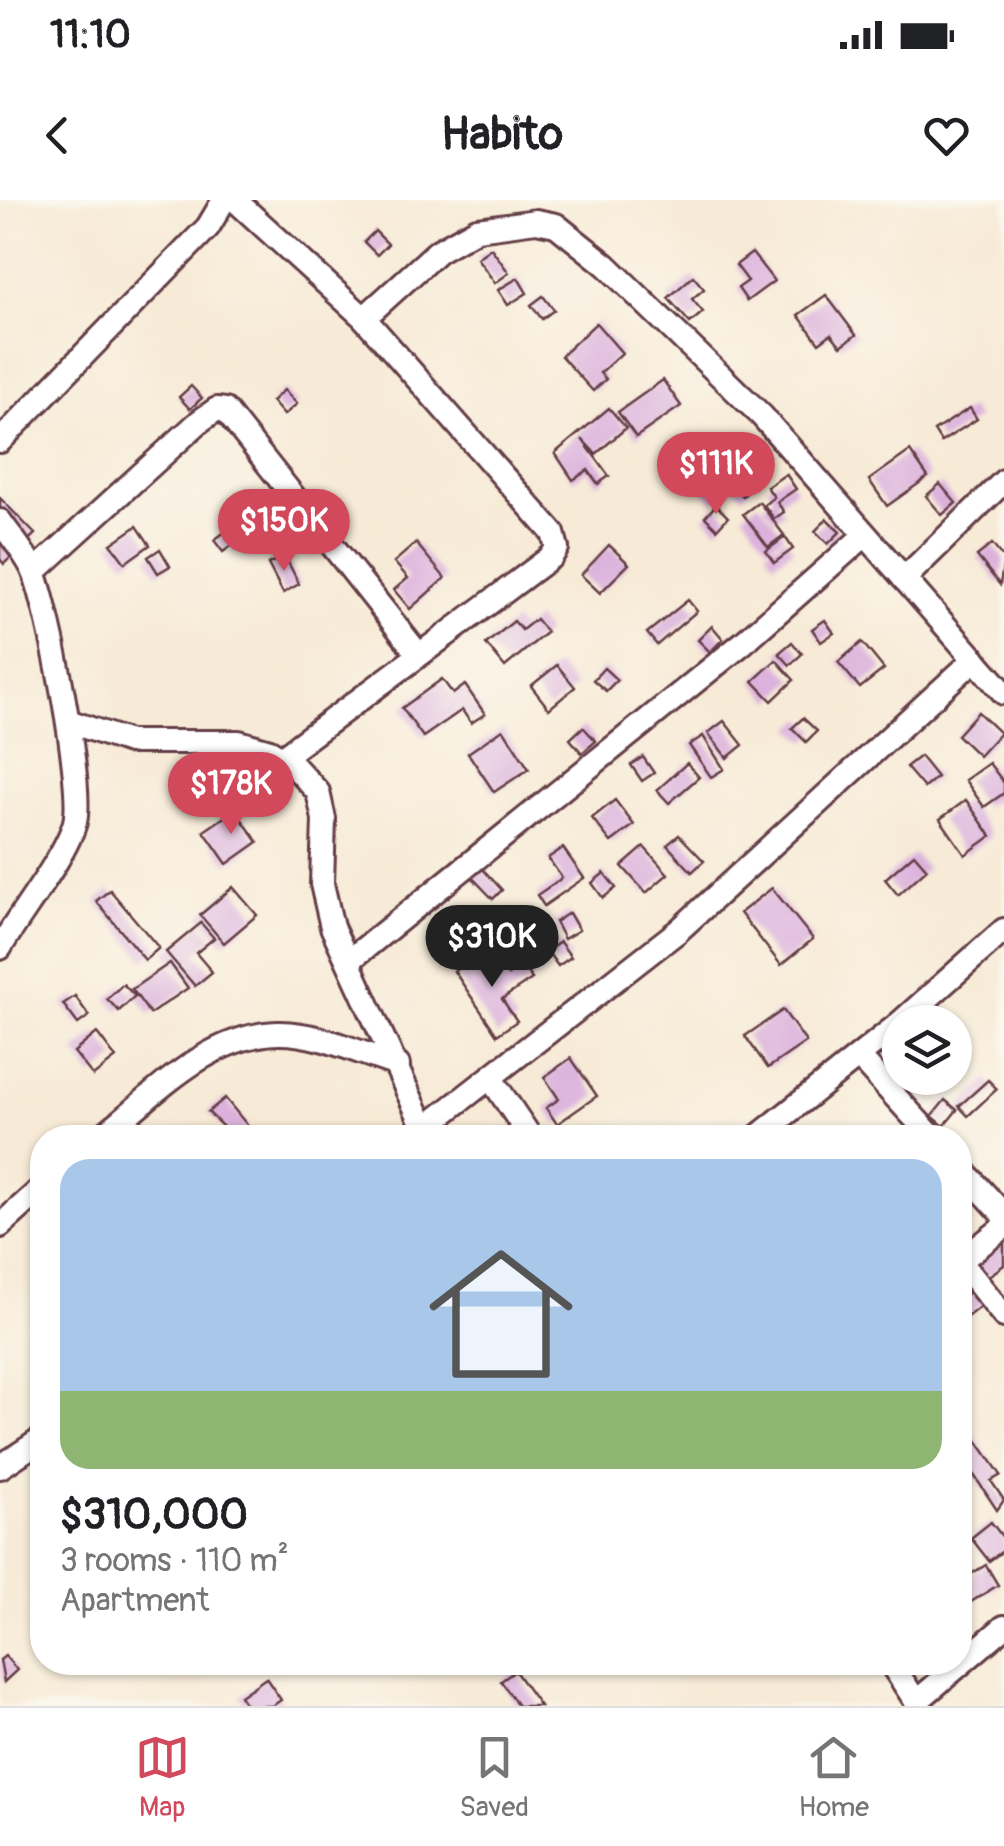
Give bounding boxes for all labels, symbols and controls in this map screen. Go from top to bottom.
text: 11:10 [50,11,131,59]
text: Habito [441,107,563,163]
icon: back [30,108,85,163]
icon: heart [919,108,974,163]
pin: $111K [646,432,786,517]
text: $111K [679,444,753,484]
pin: $150K [214,489,354,574]
text: $150K [240,501,328,541]
pin: $178K [161,752,301,837]
text: $178K [190,764,272,804]
pin: $310K [422,905,562,990]
text: $310K [448,917,536,957]
map controls [882,1005,972,1095]
button: layers [882,1005,972,1095]
icon: home [411,1224,591,1404]
text: $310,000 [60,1489,248,1541]
text: 3 rooms · 110 m² [60,1541,289,1581]
text: Apartment [60,1581,209,1621]
tab: Map [135,1730,190,1825]
tab: Saved [459,1730,529,1825]
tab: Home [799,1730,869,1825]

